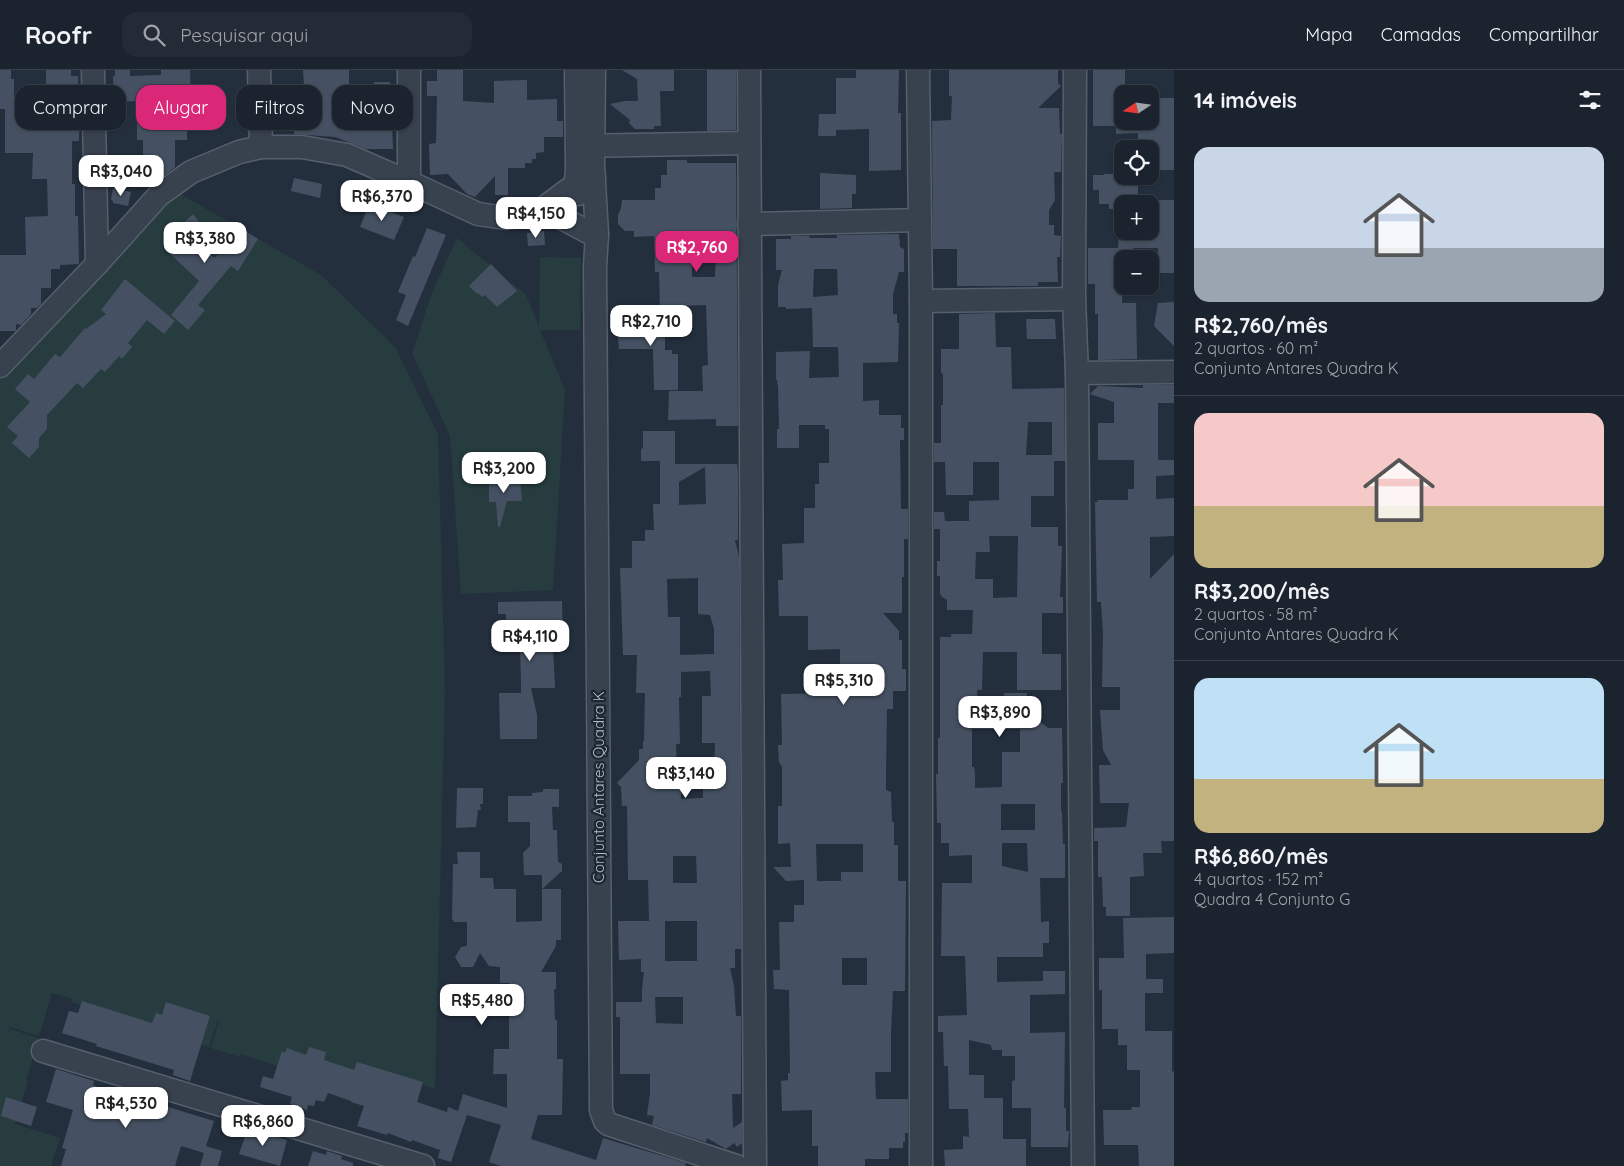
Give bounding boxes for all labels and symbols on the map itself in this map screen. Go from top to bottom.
north arrow [1114,85,1159,130]
pin: R$3,040 [75,154,167,197]
pin: R$6,370 [336,180,428,222]
pin: R$4,150 [490,196,582,239]
pin: R$3,380 [159,222,251,264]
pin: R$2,760 [651,230,743,273]
pin: R$2,710 [605,304,697,347]
pin: R$3,200 [458,452,550,494]
pin: R$4,110 [484,620,576,662]
pin: R$5,310 [798,664,890,706]
street label: Conjunto Antares Quadra K [589,691,608,883]
pin: R$3,890 [954,696,1046,738]
pin: R$3,140 [640,756,732,799]
pin: R$5,480 [436,984,528,1026]
pin: R$4,530 [80,1086,172,1129]
pin: R$6,860 [217,1104,309,1147]

